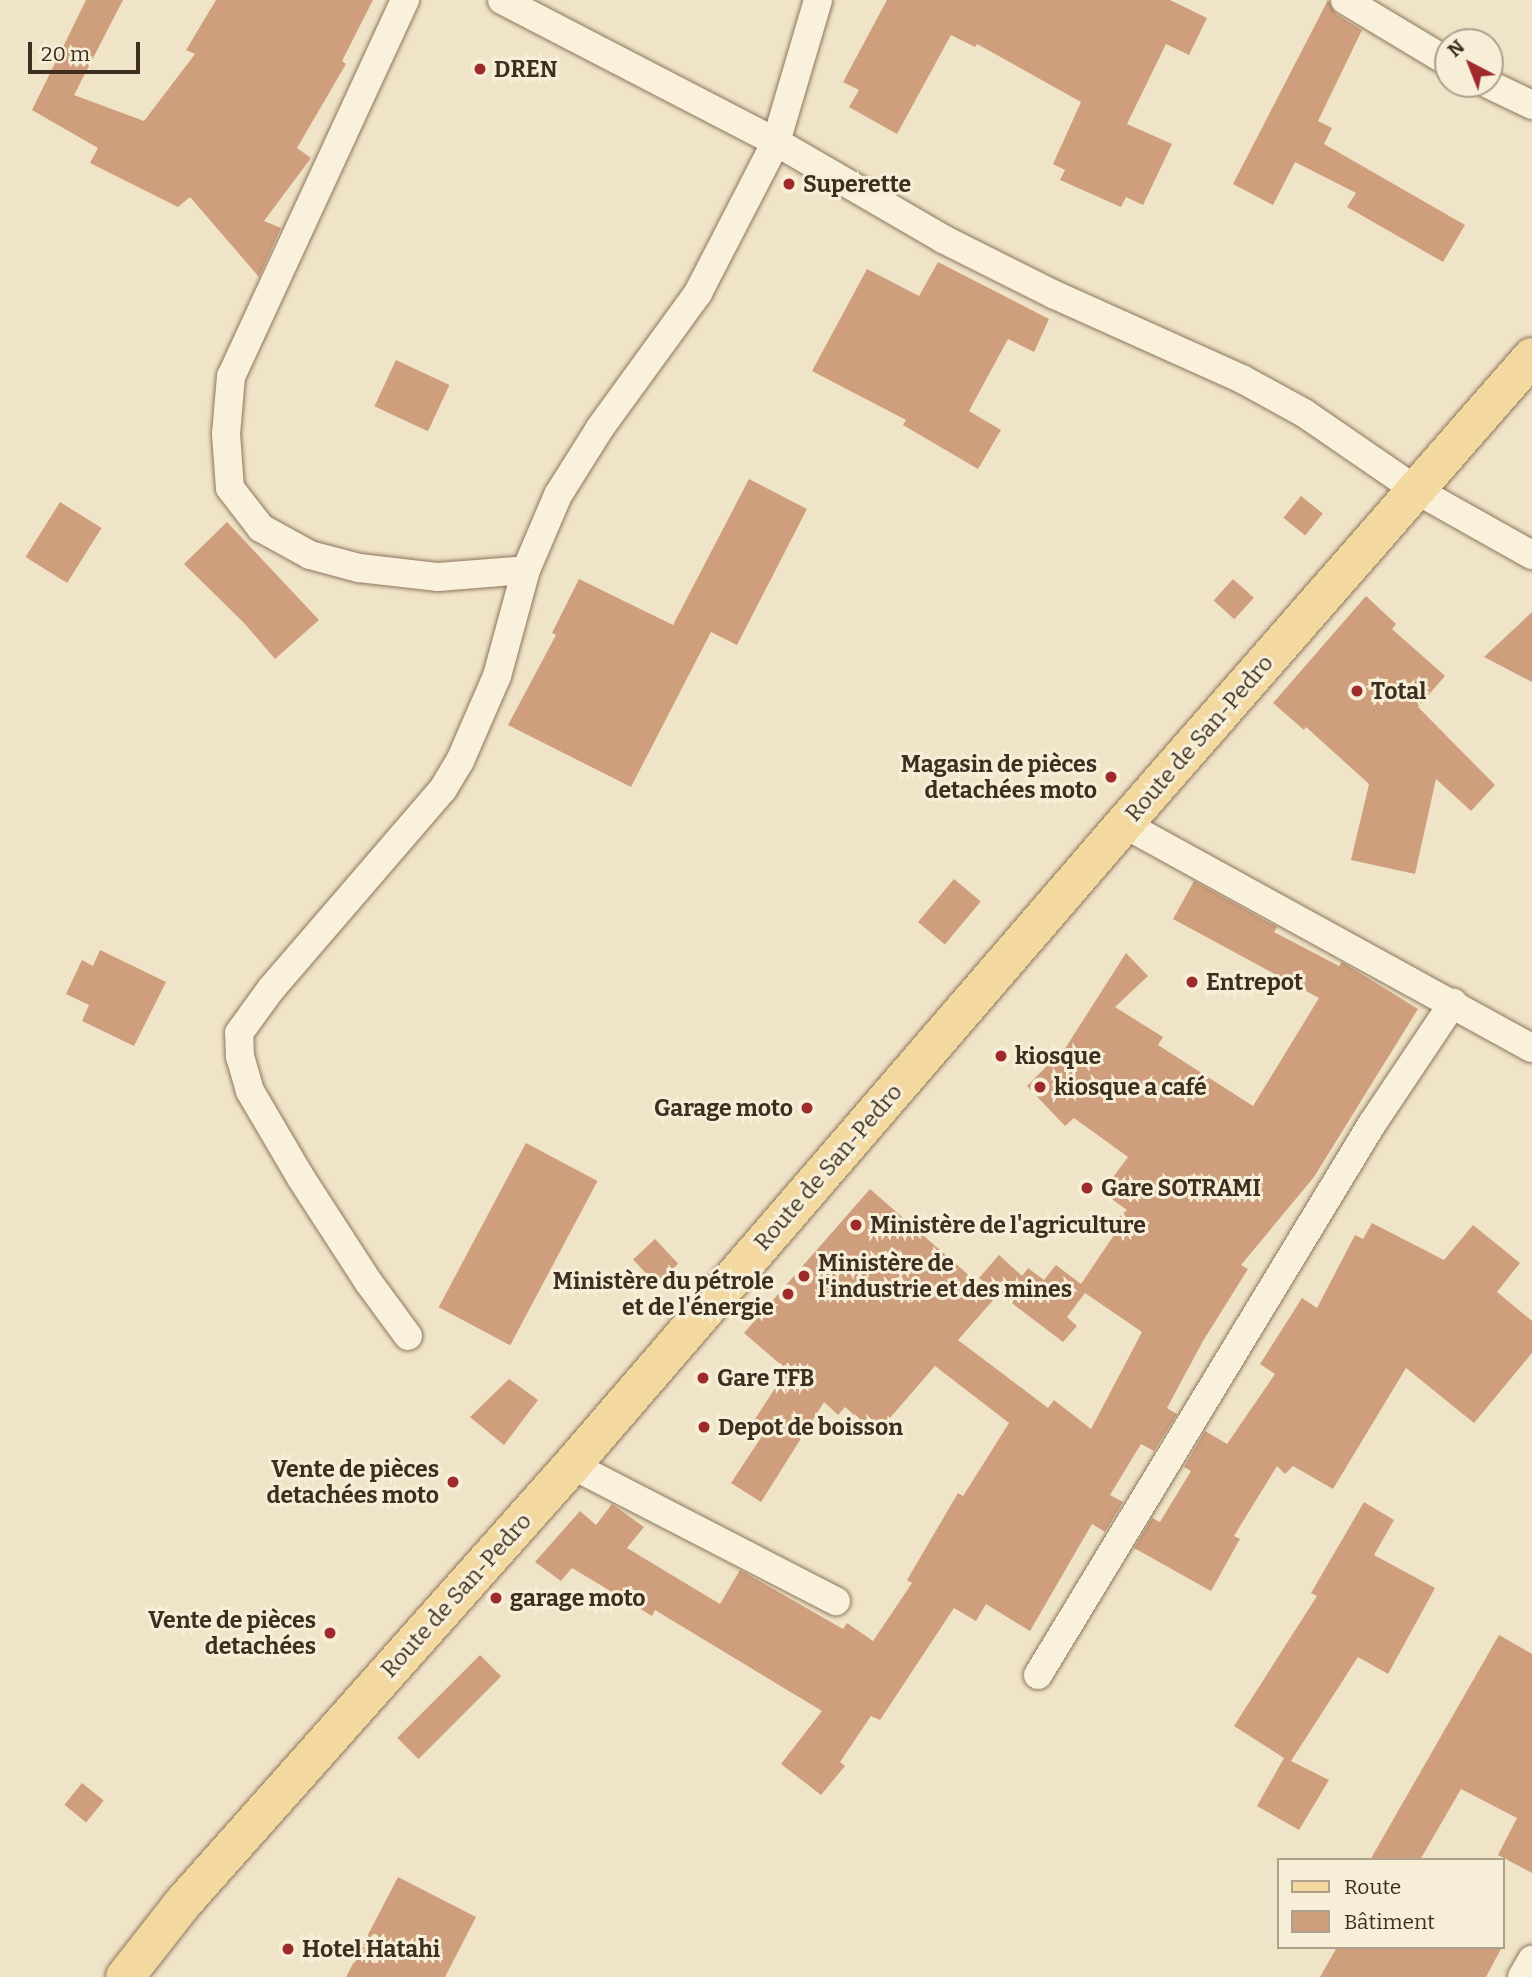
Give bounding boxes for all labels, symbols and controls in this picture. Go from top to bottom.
scale bar [32,28,144,72]
north arrow [1434,28,1504,98]
text: N [1443,35,1469,62]
text: 20 m [41,41,90,67]
place label: DREN [494,55,557,83]
marker: DREN [472,61,488,77]
place label: Superette [803,170,911,198]
marker: Superette [781,176,797,192]
street label: Route de San-Pedro [1119,649,1279,827]
place label: Total [1371,677,1426,705]
marker: Total [1349,683,1365,699]
place label: Magasin de pièces detachées moto [901,750,1097,804]
marker: Magasin de pièces detachées moto [1103,769,1119,785]
place label: Entrepot [1206,968,1303,996]
marker: Entrepot [1184,974,1200,990]
place label: kiosque [1015,1042,1101,1070]
marker: kiosque [993,1048,1009,1064]
place label: kiosque a café [1054,1073,1207,1101]
street label: Route de San-Pedro [748,1078,908,1256]
marker: kiosque a café [1032,1079,1048,1095]
place label: Garage moto [654,1094,793,1122]
marker: Garage moto [799,1100,815,1116]
place label: Gare SOTRAMI [1101,1174,1261,1202]
marker: Gare SOTRAMI [1079,1180,1095,1196]
place label: Ministère de l'agriculture [870,1211,1146,1239]
marker: Ministère de l'agriculture [848,1217,864,1233]
place label: Ministère de l'industrie et des mines [818,1249,1072,1303]
place label: Ministère du pétrole et de l'énergie [553,1267,774,1321]
marker: Ministère de l'industrie et des mines [796,1268,812,1284]
marker: Ministère du pétrole et de l'énergie [780,1286,796,1302]
place label: Gare TFB [717,1364,814,1392]
marker: Gare TFB [695,1370,711,1386]
place label: Depot de boisson [718,1413,903,1441]
marker: Depot de boisson [696,1419,712,1435]
place label: Vente de pièces detachées moto [267,1455,439,1509]
marker: Vente de pièces detachées moto [445,1474,461,1490]
street label: Route de San-Pedro [375,1507,537,1683]
place label: garage moto [510,1584,646,1612]
marker: garage moto [488,1590,504,1606]
place label: Vente de pièces detachées [148,1606,316,1660]
marker: Vente de pièces detachées [322,1625,338,1641]
legend [1276,1858,1504,1949]
text: Route [1344,1874,1401,1900]
text: Bâtiment [1344,1909,1435,1935]
place label: Hotel Hatahi [302,1935,440,1963]
marker: Hotel Hatahi [280,1941,296,1957]

